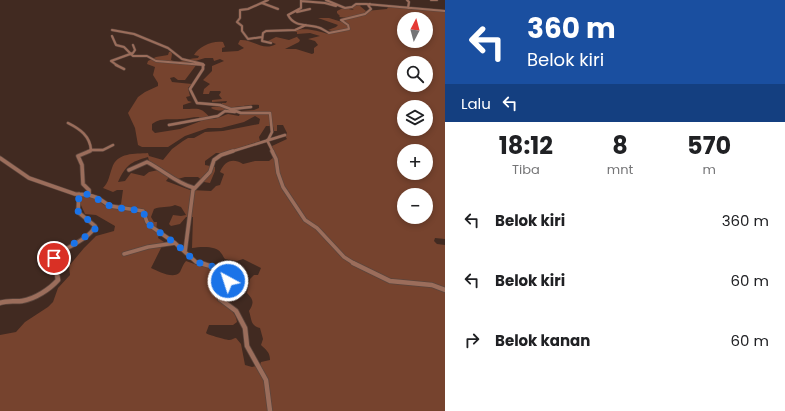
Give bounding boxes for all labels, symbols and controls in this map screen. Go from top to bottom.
text: 360 m [527,9,616,48]
north arrow [397,12,433,48]
map controls [397,12,433,224]
icon: left [461,16,513,68]
text: Belok kiri [527,47,604,72]
button: search [397,56,433,92]
icon: left [499,92,521,114]
text: Lalu [461,93,491,114]
button: layers [397,100,433,136]
text: 18:12 [499,129,553,162]
text: 8 [612,129,628,162]
text: 570 [687,129,731,162]
button: + [397,144,433,180]
text: Tiba [512,160,540,179]
text: mnt [607,160,633,179]
text: m [702,160,716,179]
button: − [397,188,433,224]
icon: left [461,209,483,231]
text: Belok kiri [495,210,565,231]
text: 360 m [722,210,769,231]
pin [37,241,71,275]
icon: arrive [43,247,65,269]
position arrow [207,260,249,302]
icon: left [461,269,483,291]
text: Belok kiri [495,270,565,291]
text: 60 m [731,270,769,291]
icon: right [461,329,483,351]
text: Belok kanan [495,330,590,351]
text: 60 m [731,330,769,351]

